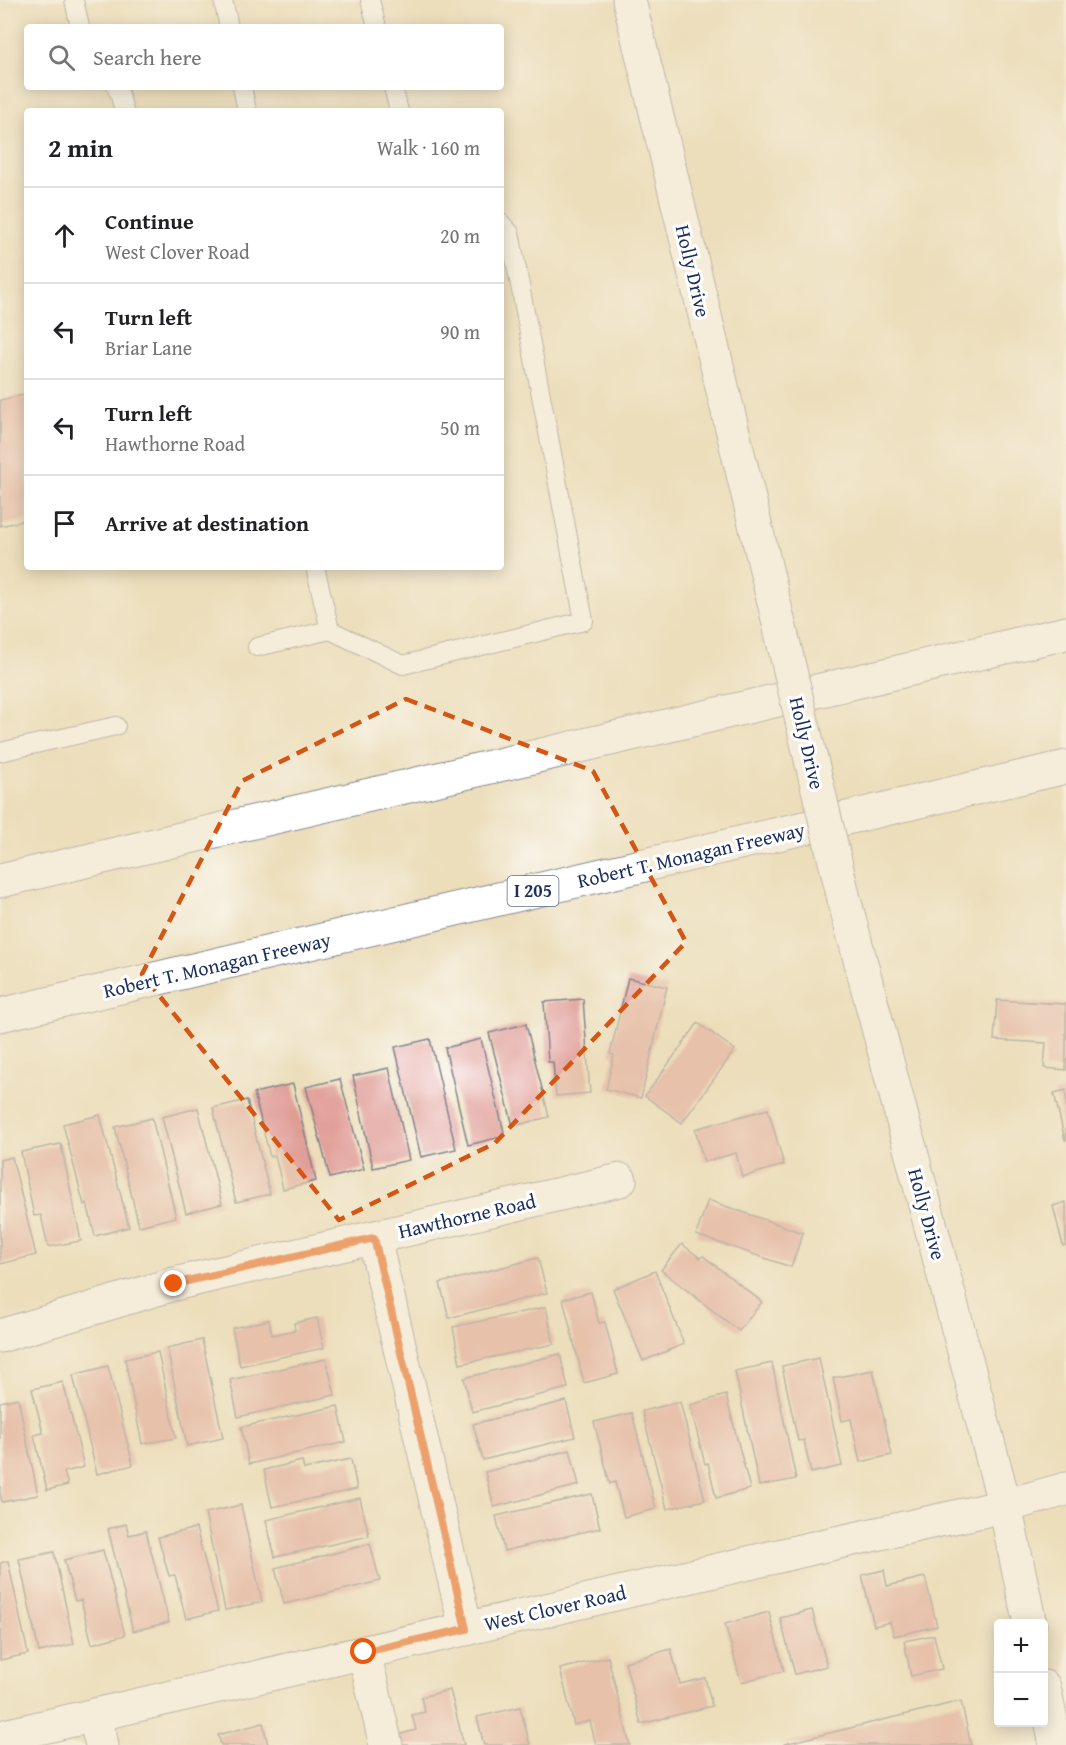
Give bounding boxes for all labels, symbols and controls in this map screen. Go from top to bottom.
search box [24,24,504,90]
icon: search [45,41,78,74]
text: Search here [93,41,202,73]
text: 2 min [48,128,113,167]
text: Walk · 160 m [377,133,480,162]
text: Continue [105,205,194,237]
icon: ahead [48,219,81,252]
text: 20 m [440,221,480,250]
street label: Holly Drive [669,222,718,320]
text: West Clover Road [105,237,250,266]
text: Turn left [105,301,192,333]
icon: left [48,315,81,348]
text: 90 m [440,317,480,346]
text: Briar Lane [105,333,192,362]
text: Turn left [105,397,192,429]
icon: left [48,411,81,444]
text: 50 m [440,413,480,442]
text: Hawthorne Road [105,429,245,458]
icon: arrive [48,507,81,540]
text: Arrive at destination [105,507,309,539]
street label: Holly Drive [783,694,832,792]
street label: Robert T. Monagan Freeway [574,814,807,895]
road number: I 205 [508,876,558,906]
street label: Robert T. Monagan Freeway [100,924,333,1005]
street label: Holly Drive [901,1165,954,1263]
street label: Hawthorne Road [395,1186,539,1245]
route end [160,1270,186,1296]
street label: West Clover Road [481,1577,629,1638]
map controls [994,1619,1048,1727]
button: + [994,1619,1048,1673]
route start [350,1638,376,1664]
button: − [994,1673,1048,1727]

